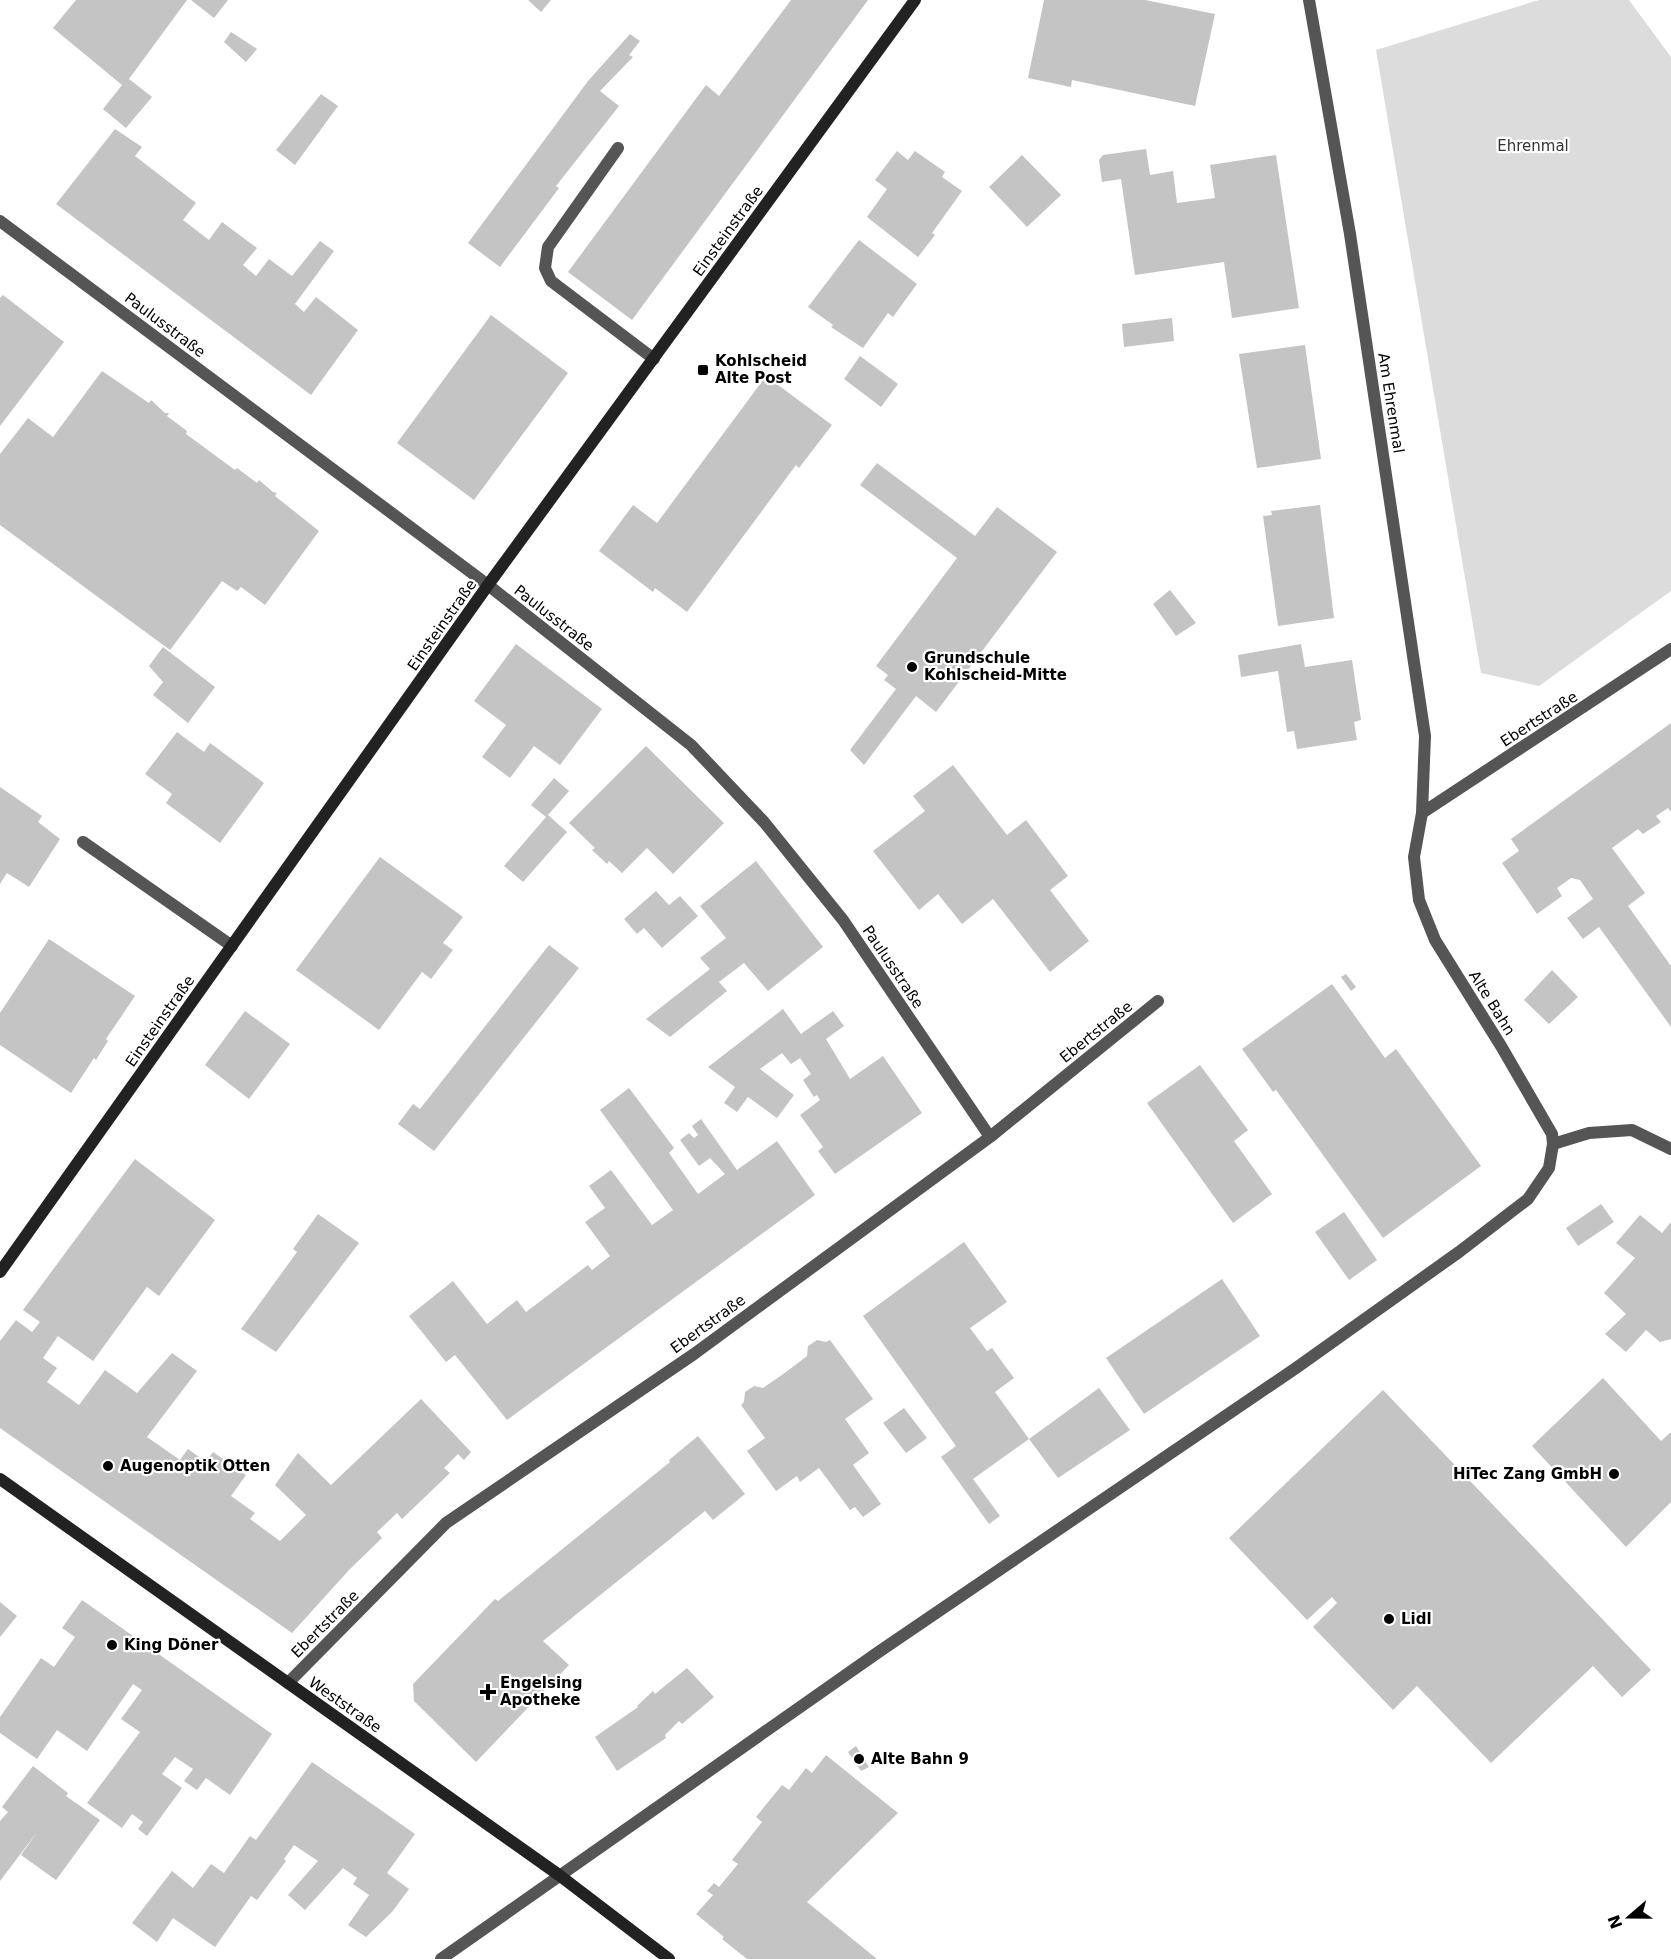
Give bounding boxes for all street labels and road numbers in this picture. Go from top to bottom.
street label: Einsteinstraße [689,182,767,280]
street label: Paulusstraße [121,289,209,361]
street label: Am Ehrenmal [1374,352,1408,454]
street label: Einsteinstraße [404,576,480,674]
street label: Paulusstraße [511,581,597,655]
street label: Ebertstraße [1497,687,1581,751]
street label: Paulusstraße [859,922,927,1012]
street label: Alte Bahn [1465,967,1519,1039]
street label: Einsteinstraße [122,972,198,1070]
street label: Ebertstraße [1056,997,1136,1067]
street label: Ebertstraße [667,1291,749,1357]
street label: Ebertstraße [288,1587,362,1661]
street label: Weststraße [305,1673,385,1737]

